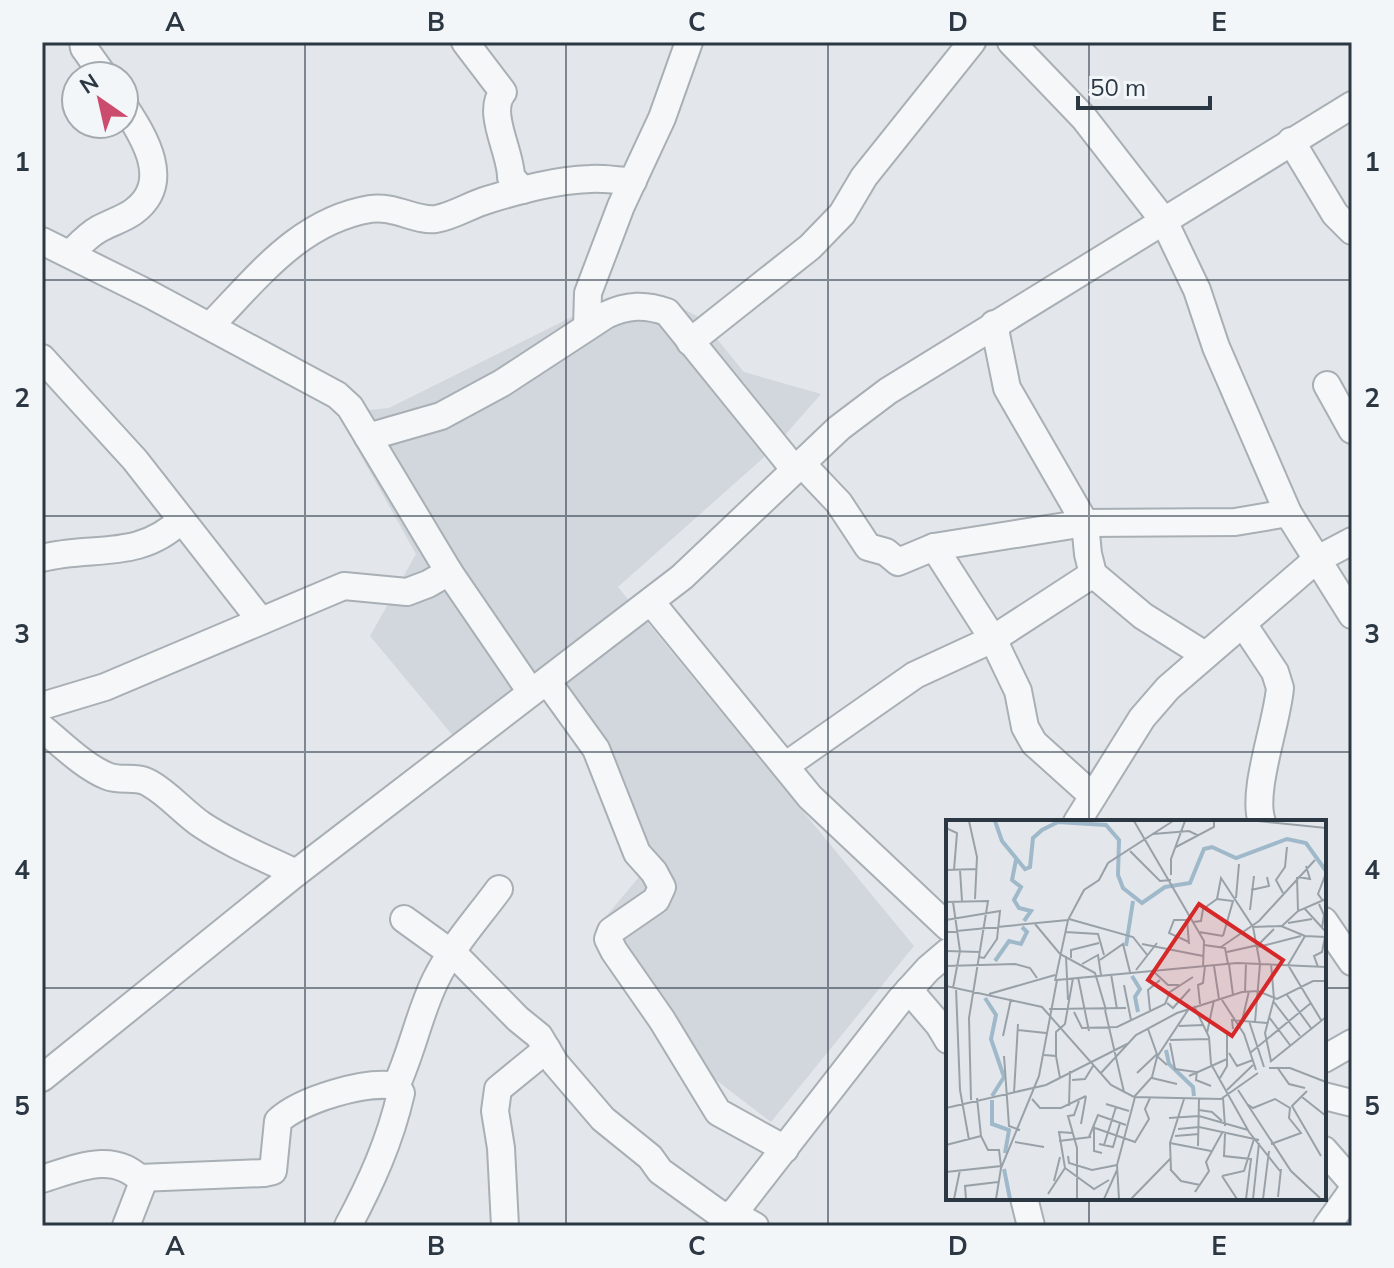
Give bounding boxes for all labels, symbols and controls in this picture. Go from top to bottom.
text: A [165,5,185,38]
text: B [427,5,445,38]
text: C [688,5,706,38]
text: D [948,5,968,38]
text: E [1211,5,1227,38]
north arrow [60,60,140,140]
scale bar [1078,60,1210,110]
text: N [74,67,104,100]
text: 50 m [1090,72,1146,102]
text: 1 [14,145,30,178]
text: 1 [1364,145,1380,178]
text: 2 [14,381,30,414]
text: 2 [1364,381,1380,414]
text: 3 [14,617,30,650]
text: 3 [1364,617,1380,650]
inset map [946,820,1326,1200]
text: 4 [14,853,30,886]
text: 4 [1364,853,1380,886]
text: 5 [14,1089,30,1122]
text: 5 [1364,1089,1380,1122]
text: A [165,1229,185,1262]
text: B [427,1229,445,1262]
text: C [688,1229,706,1262]
text: D [948,1229,968,1262]
text: E [1211,1229,1227,1262]

